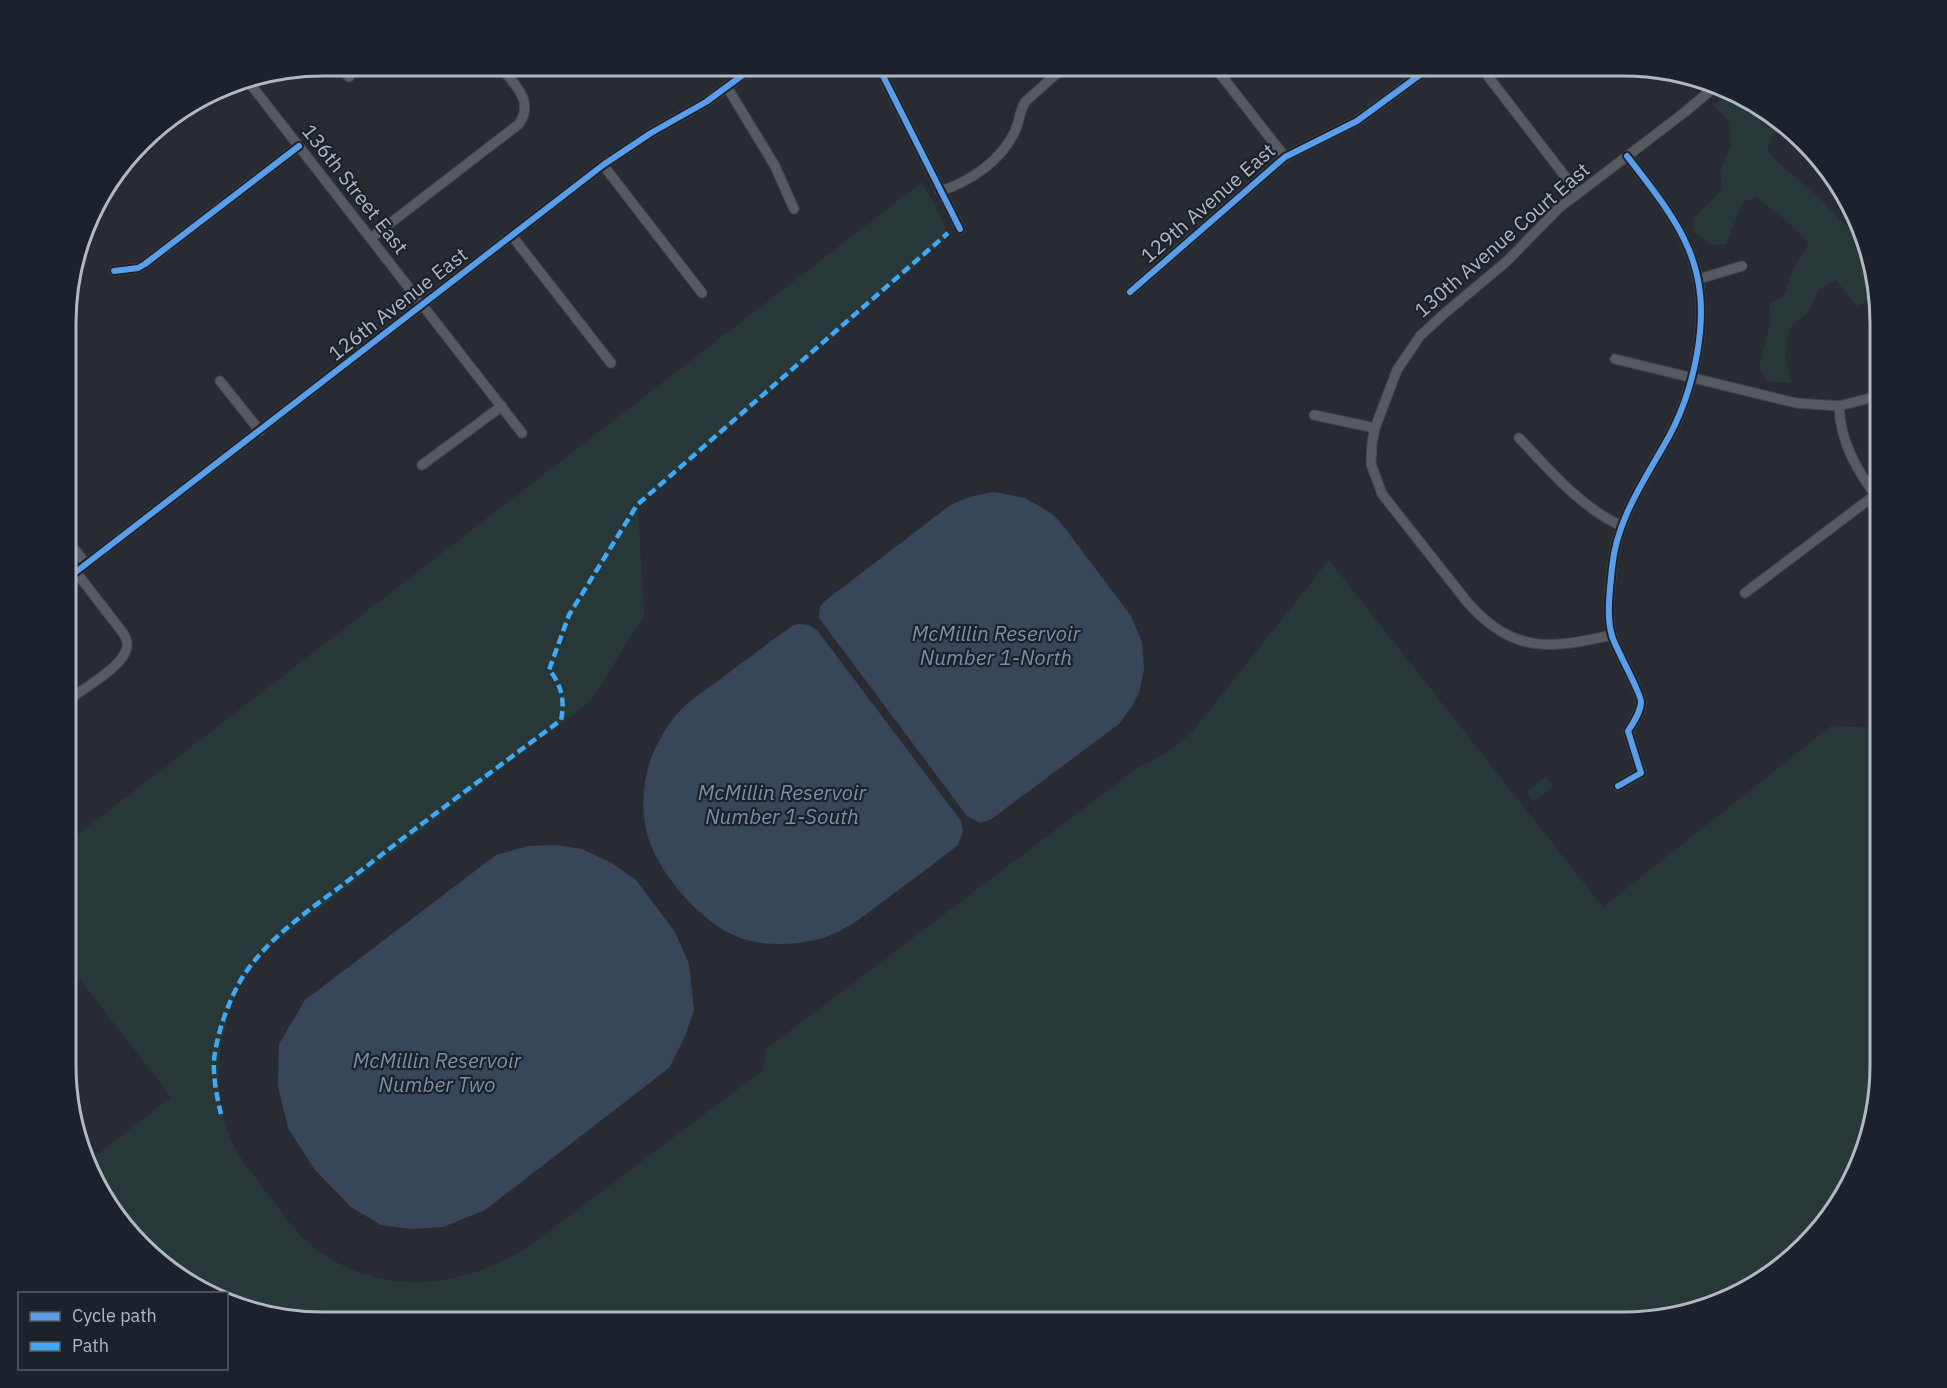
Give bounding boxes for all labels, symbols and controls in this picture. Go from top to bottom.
street label: 136th Street East [296,118,415,259]
street label: 129th Avenue East [1135,137,1281,268]
street label: 130th Avenue Court East [1408,156,1595,323]
street label: 126th Avenue East [323,241,473,366]
water label: McMillin Reservoir Number 1-North [912,619,1082,671]
water label: McMillin Reservoir Number 1-South [698,778,868,830]
water label: McMillin Reservoir Number Two [353,1046,523,1098]
legend [18,1292,228,1370]
text: Cycle path [72,1304,157,1327]
text: Path [72,1334,109,1357]

